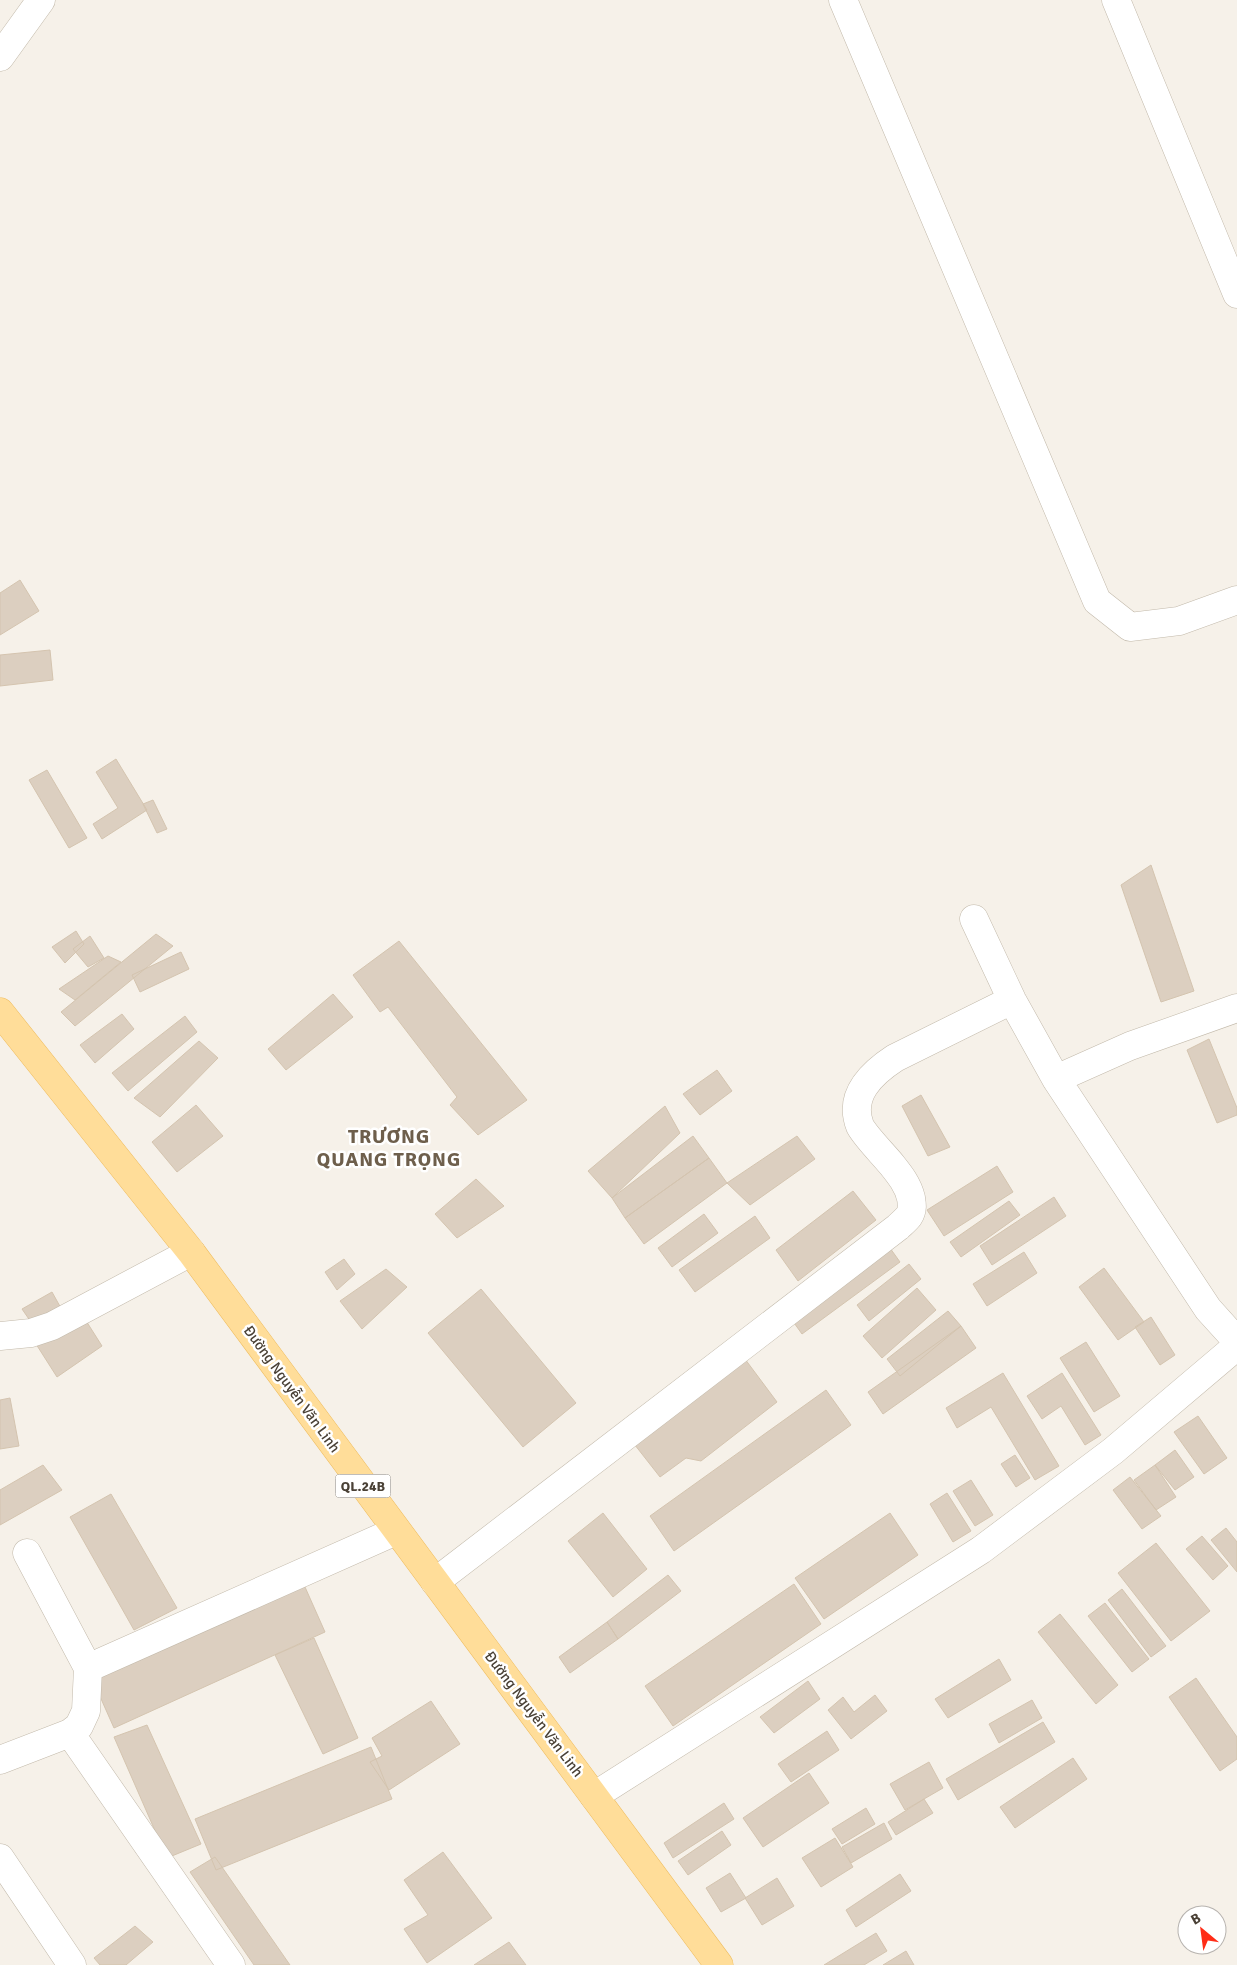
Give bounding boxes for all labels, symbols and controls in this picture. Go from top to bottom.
district label: TRƯƠNG QUANG TRỌNG [317,1124,461,1172]
street label: Đường Nguyễn Văn Linh [240,1321,345,1456]
road number: QL.24B [336,1474,390,1498]
street label: Đường Nguyễn Văn Linh [481,1647,588,1780]
north arrow [1177,1905,1227,1955]
text: B [1188,1909,1204,1929]

